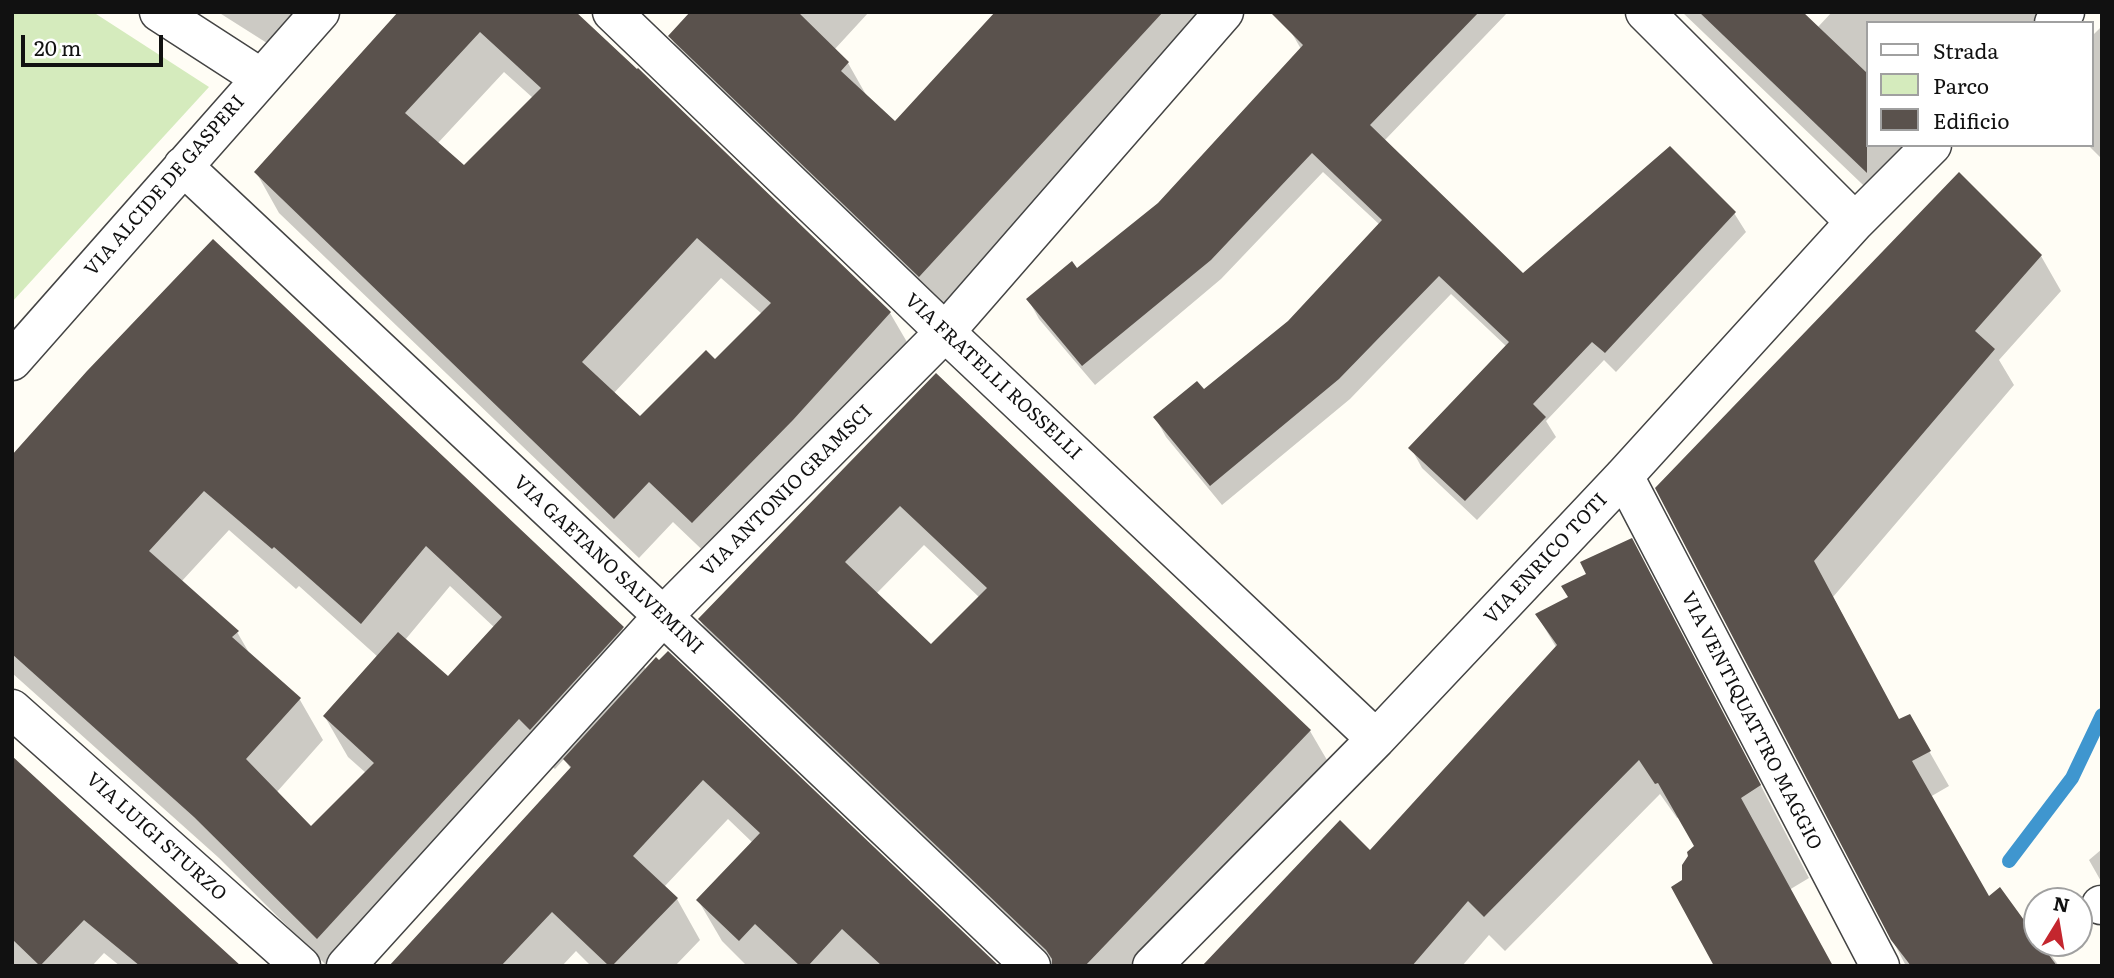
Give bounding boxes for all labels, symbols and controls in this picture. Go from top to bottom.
scale bar [24,21,166,65]
legend [1866,21,2093,147]
text: 20 m [34,31,81,62]
text: Strada [1933,34,1999,65]
text: Parco [1933,69,1989,100]
street label: VIA ALCIDE DE GASPERI [80,91,250,281]
text: Edificio [1933,104,2009,135]
street label: VIA FRATELLI ROSSELLI [900,289,1086,465]
street label: VIA ANTONIO GRAMSCI [697,401,877,581]
street label: VIA GAETANO SALVEMINI [508,471,708,659]
street label: VIA ENRICO TOTI [1480,489,1612,629]
street label: VIA VENTIQUATTRO MAGGIO [1676,588,1826,854]
street label: VIA LUIGI STURZO [81,768,231,906]
north arrow [2023,887,2093,957]
text: N [2051,888,2072,919]

